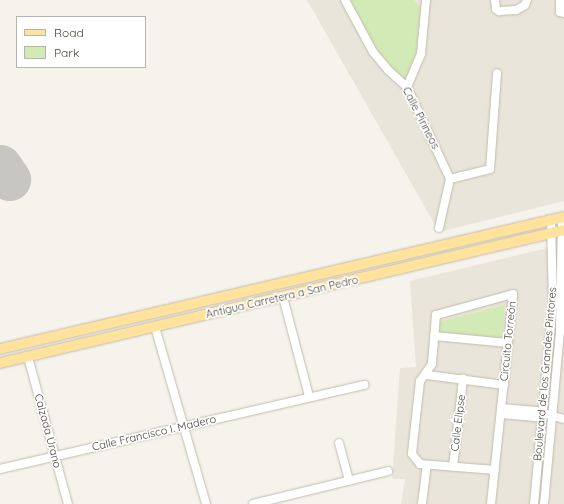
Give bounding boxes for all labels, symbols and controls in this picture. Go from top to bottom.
legend [16,16,146,68]
text: Road [54,25,84,40]
text: Park [54,45,79,60]
street label: Calle Pirineos [400,85,442,151]
street label: Antigua Carretera a San Pedro [204,273,360,321]
street label: Boulevard de los Grandes Pintores [531,286,559,462]
street label: Circuito Torreón [497,300,519,382]
street label: Calzada Urano [32,392,64,470]
street label: Calle Elipse [448,394,468,452]
street label: Calle Francisco I. Madero [91,412,217,454]

